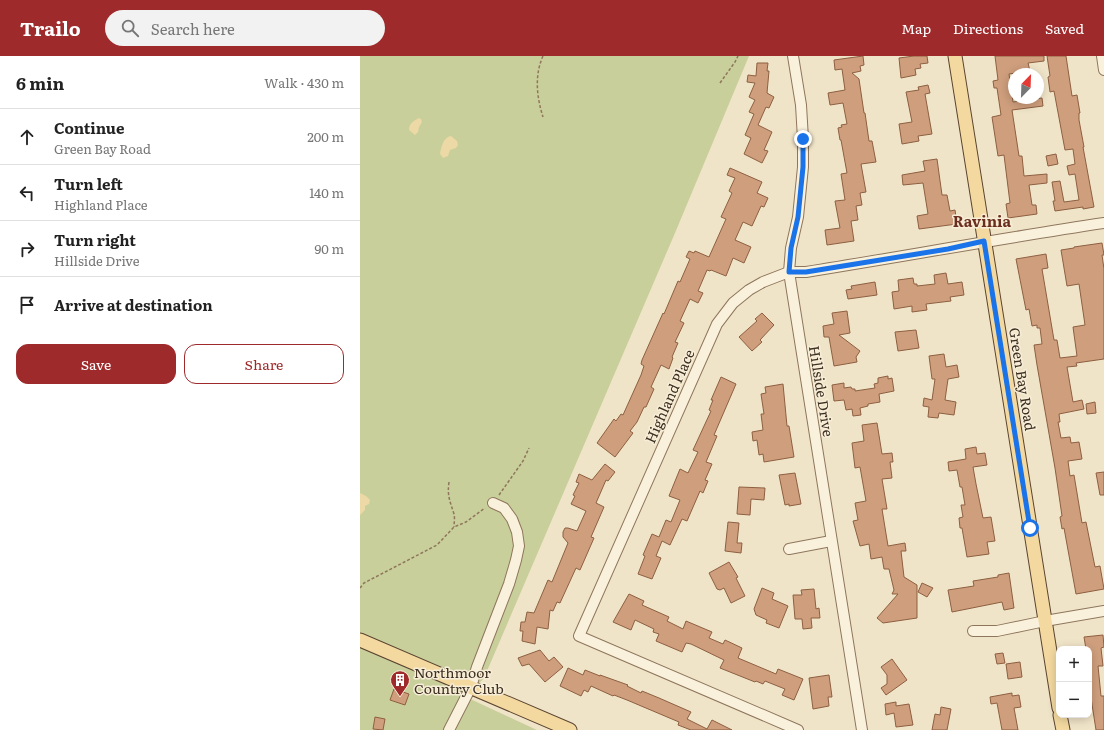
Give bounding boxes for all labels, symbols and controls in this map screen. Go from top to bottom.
search box [105,10,385,46]
text: Trailo [20,14,81,42]
icon: search [119,17,141,39]
text: Search here [151,17,235,40]
text: Map [901,18,931,38]
text: Directions [953,18,1023,38]
text: Saved [1045,18,1084,38]
north arrow [1008,68,1044,104]
text: 6 min [16,70,64,95]
text: Walk · 430 m [264,73,344,92]
text: Continue [54,116,124,139]
icon: ahead [16,126,38,148]
text: 200 m [307,127,344,146]
route end [794,130,812,148]
text: Green Bay Road [54,139,151,158]
text: Turn left [54,172,123,195]
icon: left [16,182,38,204]
text: 140 m [309,183,344,202]
text: Highland Place [54,195,148,214]
district label: Ravinia [953,209,1012,232]
text: Turn right [54,228,136,251]
icon: right [16,238,38,260]
text: 90 m [314,239,344,258]
text: Hillside Drive [54,251,139,270]
text: Arrive at destination [54,293,213,316]
icon: arrive [16,294,38,316]
street label: Green Bay Road [1005,326,1041,432]
button: Save [16,344,176,384]
button: Share [184,344,344,384]
street label: Hillside Drive [805,344,839,438]
street label: Highland Place [639,346,699,446]
route start [1021,519,1039,537]
map controls [1056,646,1092,718]
button: + [1056,646,1092,682]
place label: Northmoor Country Club [414,662,504,698]
building icon: Northmoor Country Club [389,669,411,697]
button: − [1056,682,1092,718]

